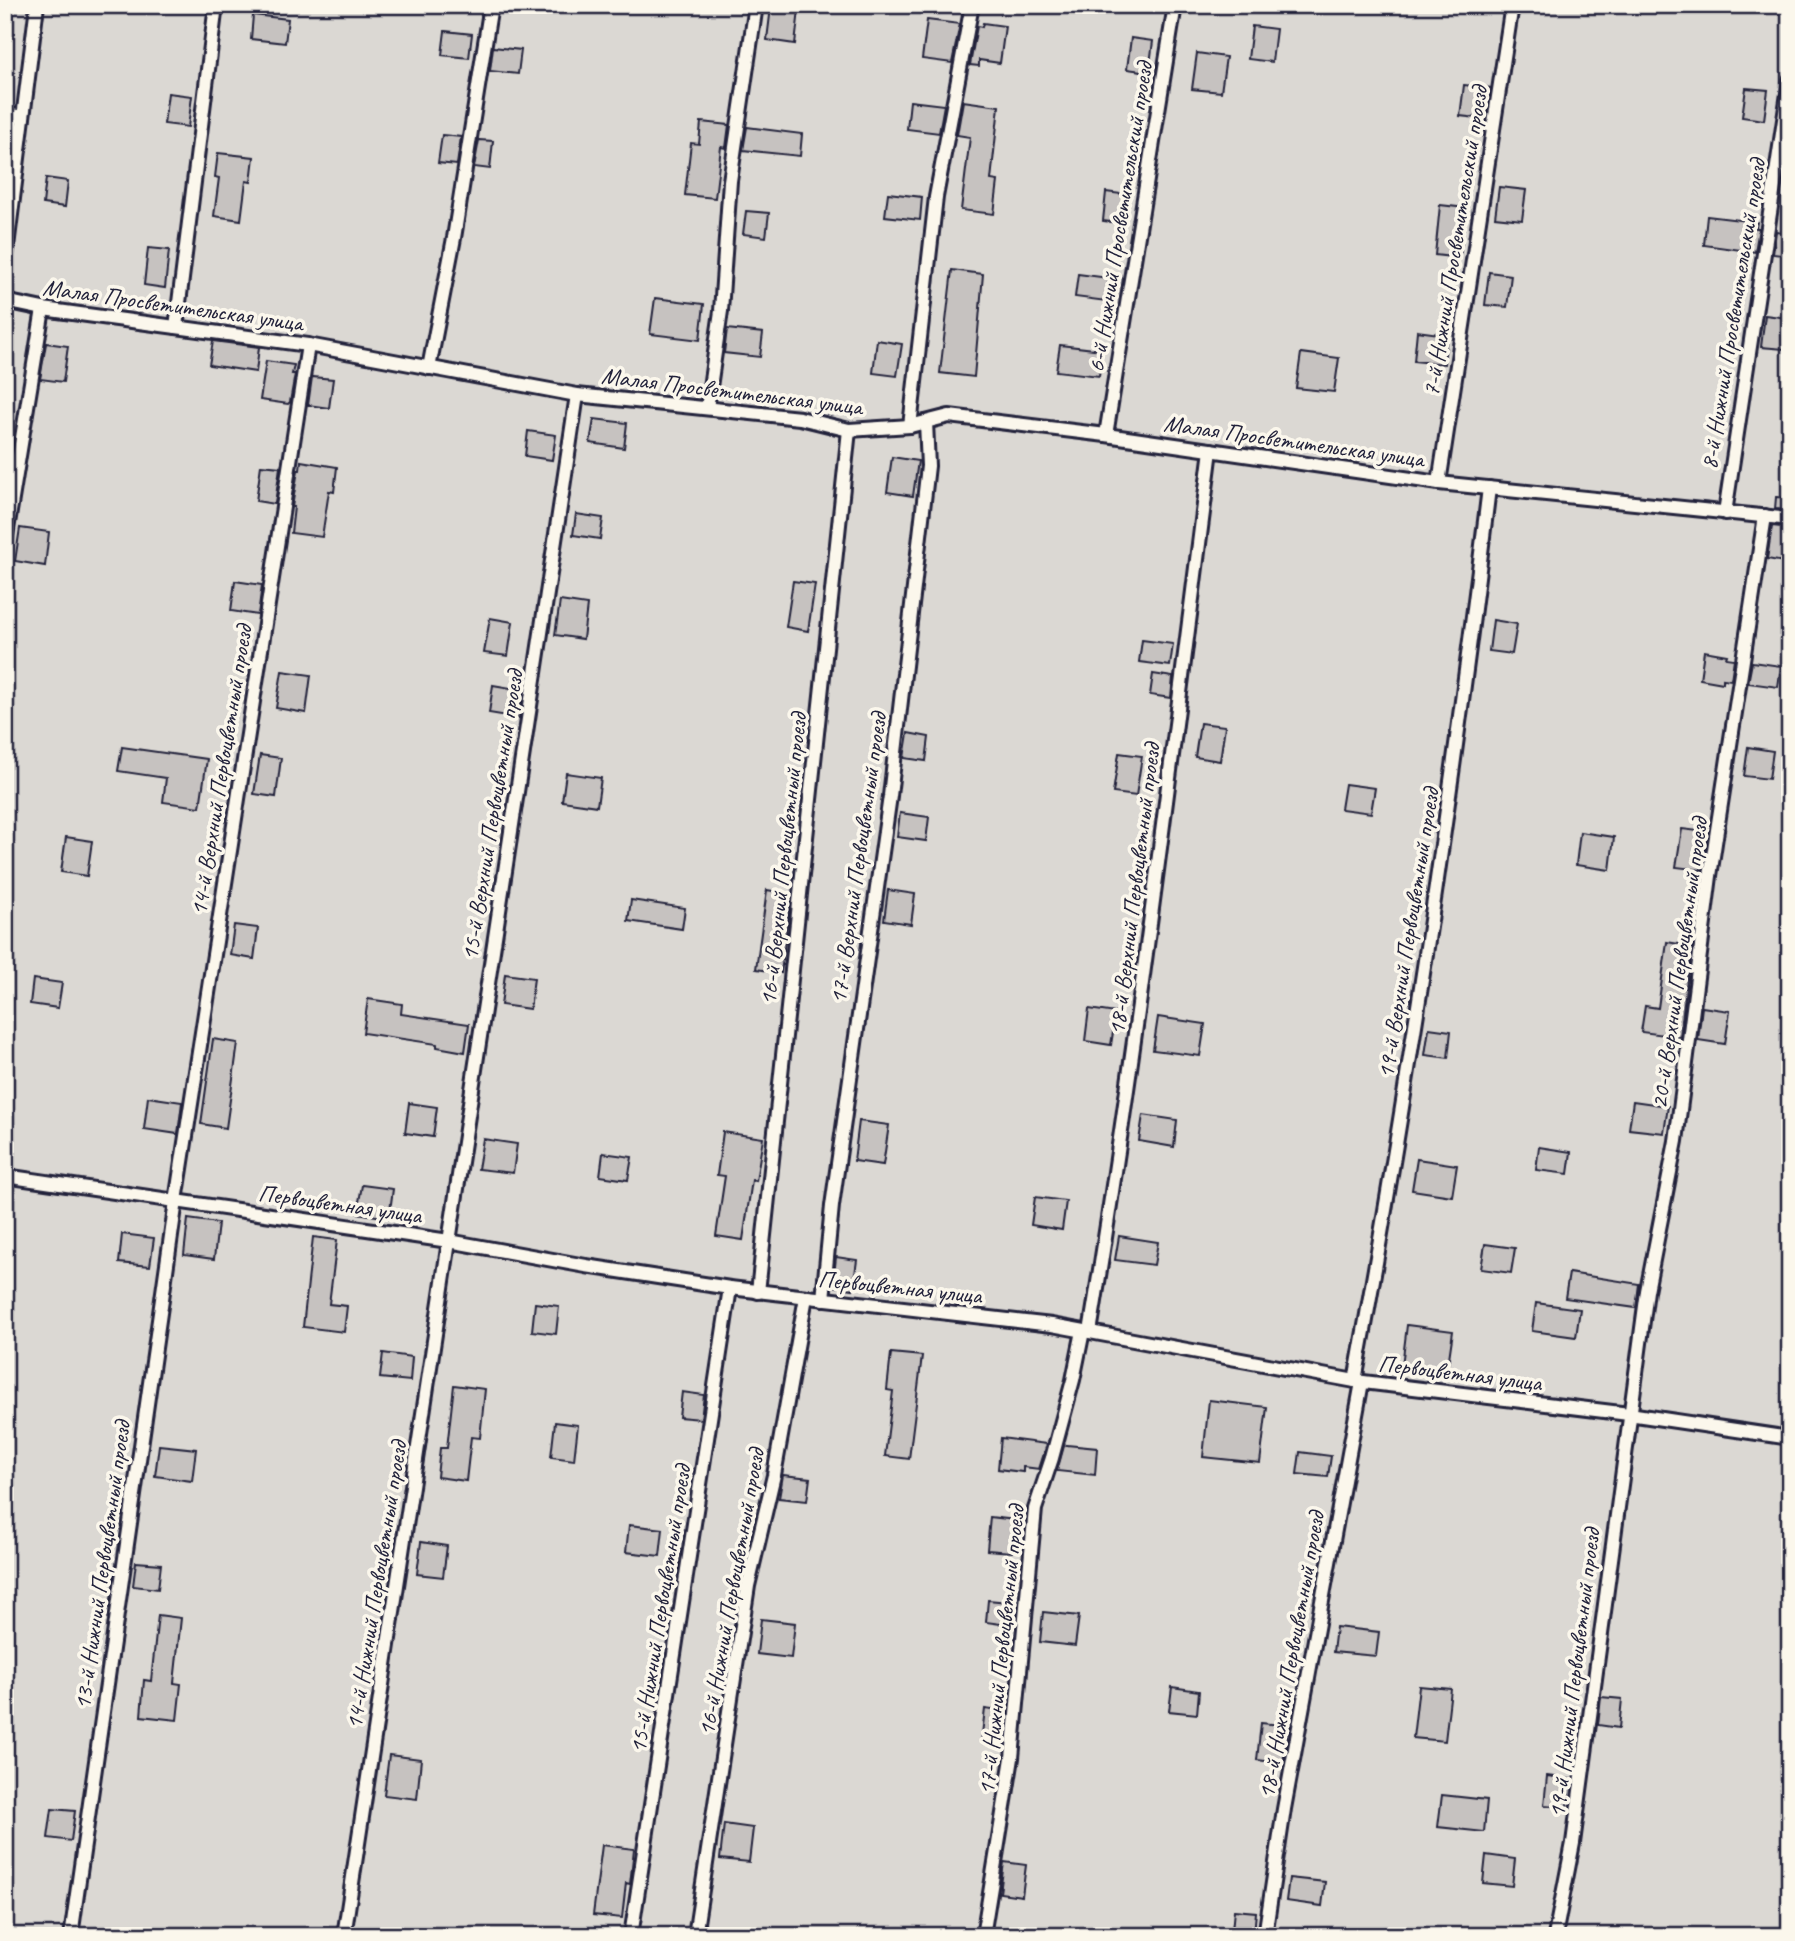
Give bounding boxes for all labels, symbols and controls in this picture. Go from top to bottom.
street label: 6-й Нижний Просветительский проезд [1081,57,1160,374]
street label: 7-й Нижний Просветительский проезд [1416,81,1495,398]
street label: 8-й Нижний Просветительский проезд [1694,154,1773,471]
street label: Малая Просветительская улица [41,272,307,338]
street label: Малая Просветительская улица [600,360,866,422]
street label: Малая Просветительская улица [1162,408,1428,474]
street label: 14-й Верхний Первоцветный проезд [183,620,259,917]
street label: 15-й Верхний Первоцветный проезд [454,665,530,962]
street label: 17-й Верхний Первоцветный проезд [823,708,894,1005]
street label: 16-й Верхний Первоцветный проезд [753,709,814,1007]
street label: 18-й Верхний Первоцветный проезд [1101,739,1167,1036]
street label: 19-й Верхний Первоцветный проезд [1370,783,1446,1080]
street label: 20-й Верхний Первоцветный проезд [1644,813,1715,1110]
street label: Первоцветная улица [257,1178,425,1230]
street label: Первоцветная улица [817,1264,985,1311]
street label: Первоцветная улица [1377,1348,1545,1398]
street label: 13-й Нижний Первоцветный проезд [67,1416,137,1711]
street label: 14-й Нижний Первоцветный проезд [338,1436,414,1731]
street label: 16-й Нижний Первоцветный проезд [691,1444,771,1738]
street label: 15-й Нижний Первоцветный проезд [622,1460,698,1755]
street label: 17-й Нижний Первоцветный проезд [971,1501,1031,1796]
street label: 18-й Нижний Первоцветный проезд [1251,1507,1331,1801]
street label: 19-й Нижний Первоцветный проезд [1541,1524,1607,1819]

